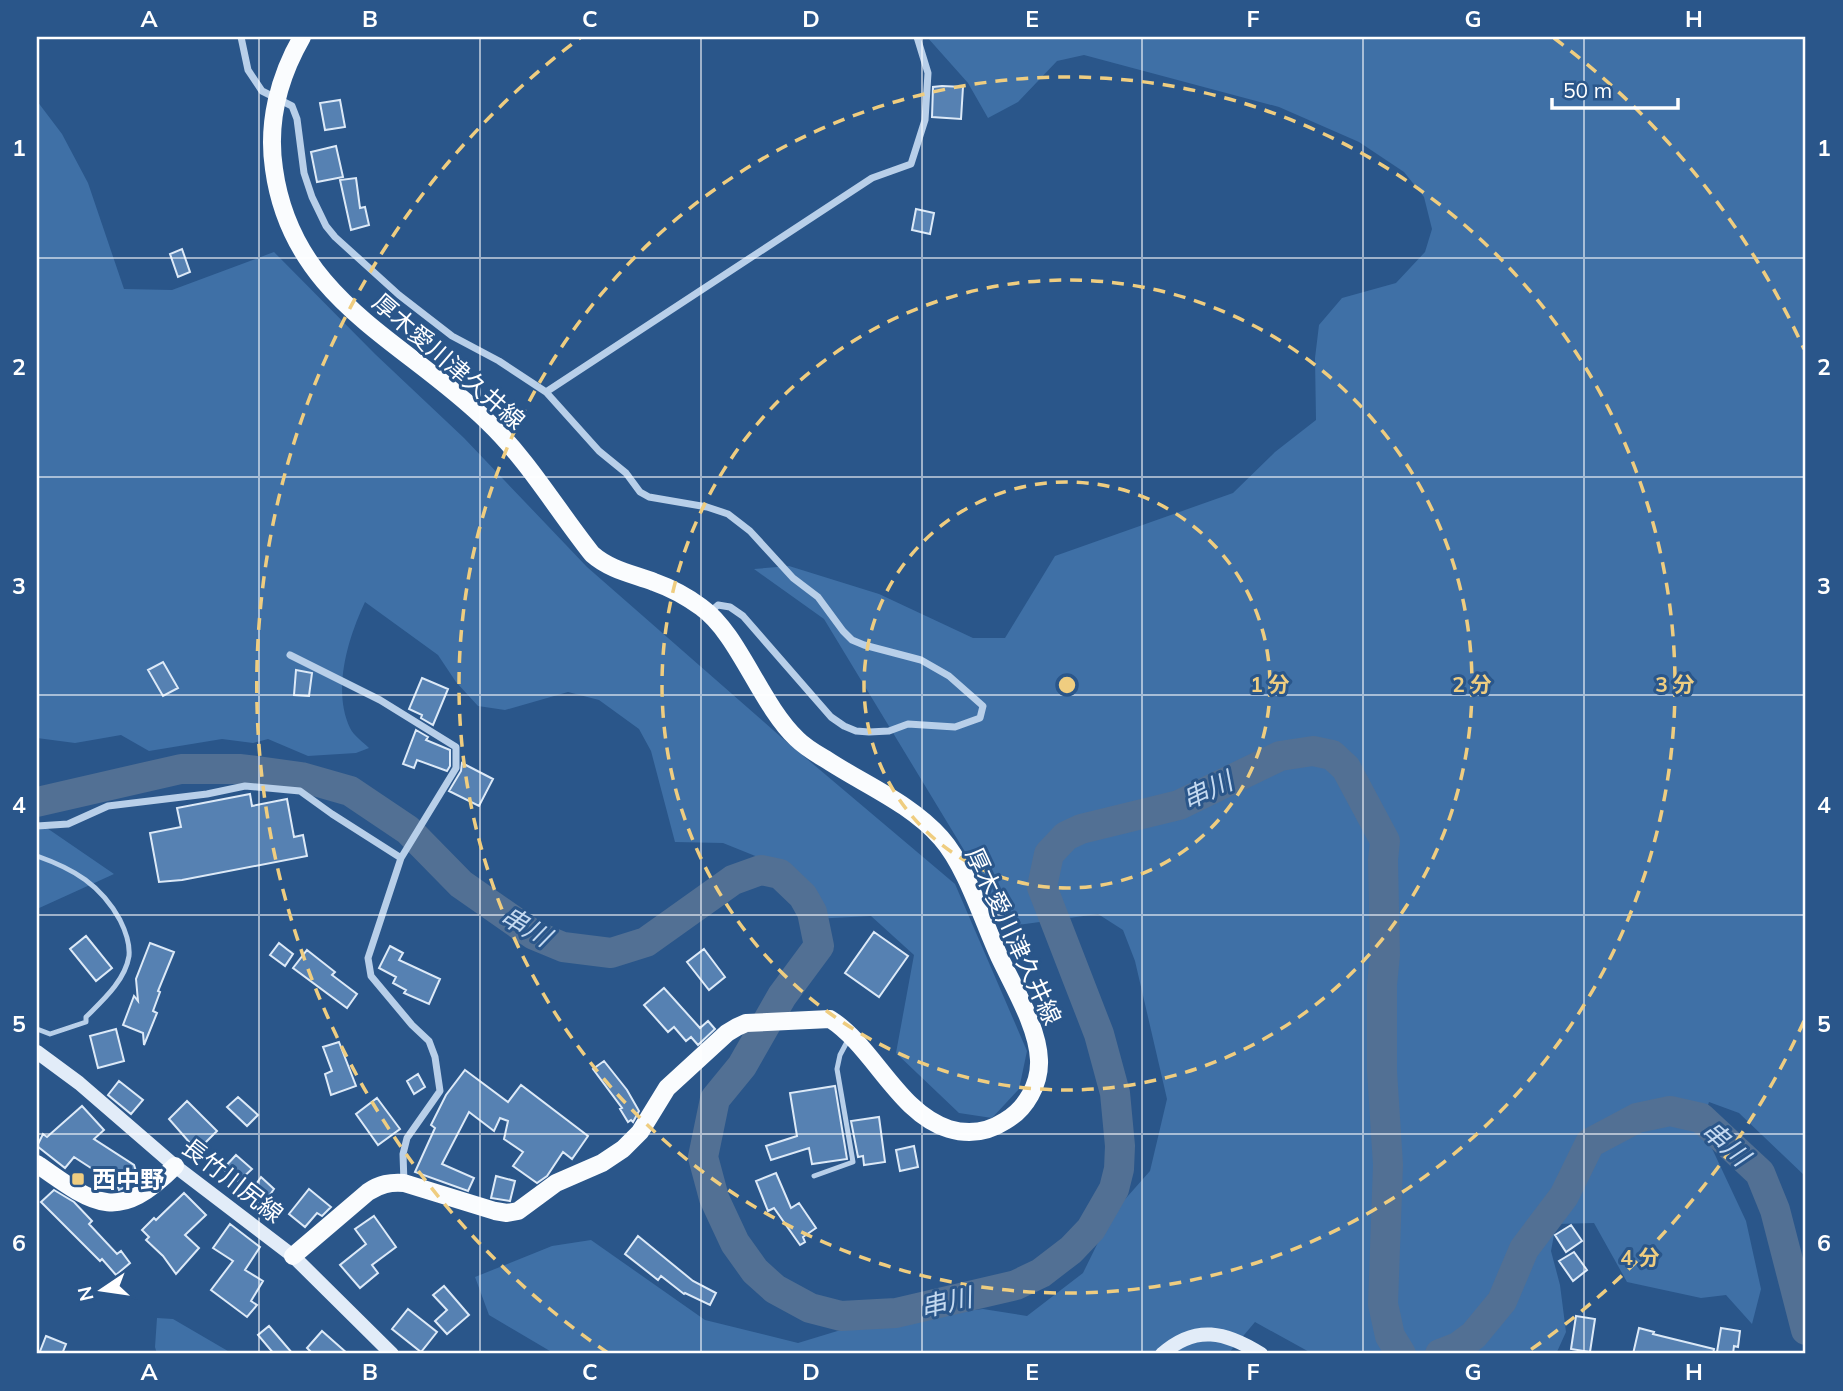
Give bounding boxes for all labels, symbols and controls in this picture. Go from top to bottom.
text: A [140,4,158,33]
text: B [362,4,378,33]
text: C [582,4,598,33]
text: D [802,4,820,33]
text: E [1025,4,1039,33]
text: F [1246,4,1260,33]
text: G [1464,4,1482,33]
text: H [1685,4,1703,33]
scale bar [1552,66,1678,110]
text: 50 m [1563,77,1612,103]
text: 1 [12,133,26,162]
text: 1 [1817,133,1831,162]
street label: 厚木愛川津久井線 [367,287,531,435]
text: 2 [12,352,26,381]
text: 2 [1817,352,1831,381]
text: 3 [12,571,26,600]
text: 3 [1817,571,1831,600]
text: 1 分 [1250,671,1290,697]
text: 2 分 [1452,671,1492,697]
text: 3 分 [1655,671,1695,697]
centre of rings [1055,673,1079,697]
water label: 串川 [1176,763,1240,816]
text: 4 [12,790,26,819]
text: 4 [1817,790,1831,819]
street label: 厚木愛川津久井線 [960,843,1068,1029]
water label: 串川 [495,899,559,955]
text: 5 [12,1009,26,1038]
text: 5 [1817,1009,1831,1038]
water label: 串川 [1696,1113,1759,1175]
street label: 長竹川尻線 [176,1131,290,1229]
place label: 西中野 [92,1164,164,1194]
marker: 西中野 [70,1171,86,1187]
text: 6 [12,1228,26,1257]
text: 6 [1817,1228,1831,1257]
text: 4 分 [1620,1244,1660,1270]
north arrow [66,1254,136,1324]
water label: 串川 [917,1279,978,1324]
text: N [72,1284,99,1304]
text: A [140,1357,158,1386]
text: B [362,1357,378,1386]
text: C [582,1357,598,1386]
text: D [802,1357,820,1386]
text: E [1025,1357,1039,1386]
text: F [1246,1357,1260,1386]
text: G [1464,1357,1482,1386]
text: H [1685,1357,1703,1386]

